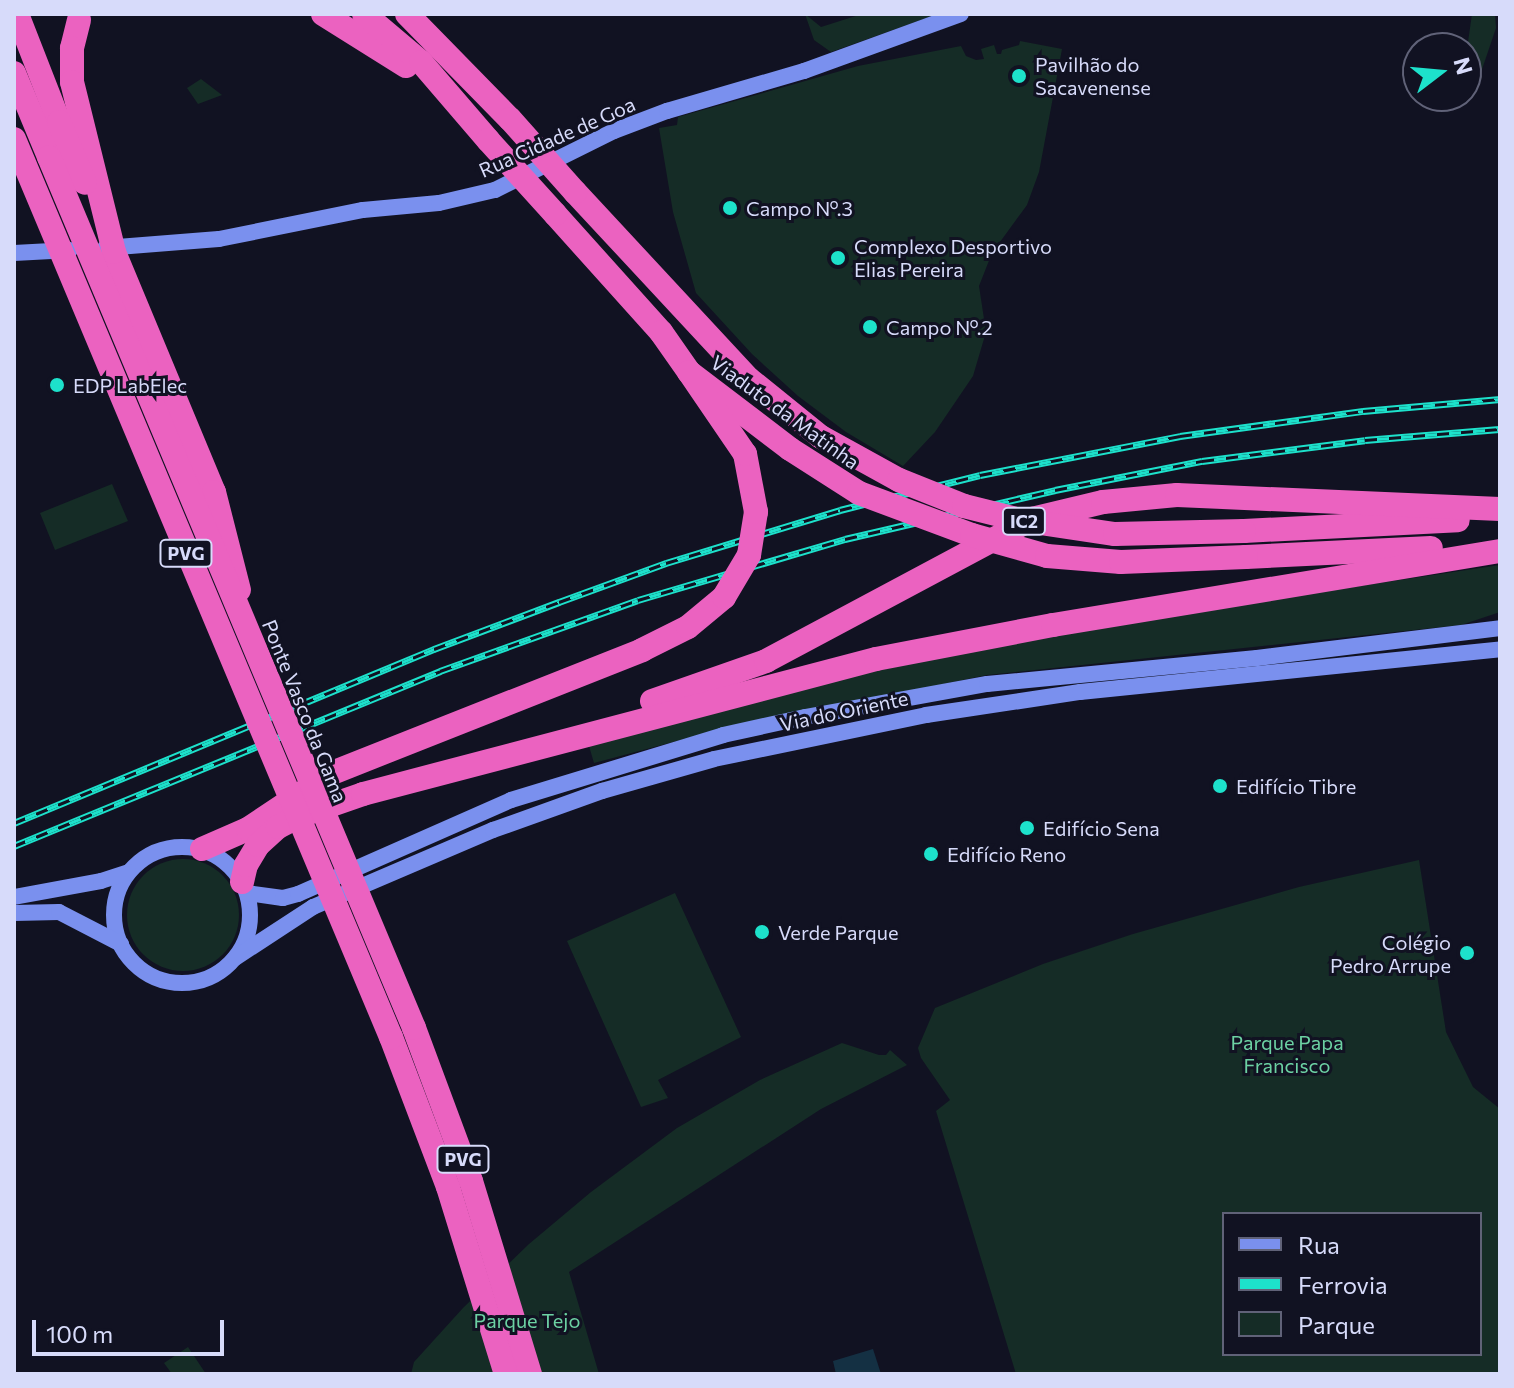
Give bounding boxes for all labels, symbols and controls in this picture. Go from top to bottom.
north arrow [1402,32,1482,112]
place label: Pavilhão do Sacavenense [1035,52,1151,99]
text: N [1448,54,1479,77]
marker: Pavilhão do Sacavenense [1010,67,1028,85]
street label: Rua Cidade de Goa [475,92,639,182]
place label: Campo Nº.3 [746,196,853,220]
marker: Campo Nº.3 [721,199,739,217]
place label: Complexo Desportivo Elias Pereira [854,234,1052,281]
marker: Complexo Desportivo Elias Pereira [829,249,847,267]
place label: Campo Nº.2 [886,315,993,339]
marker: Campo Nº.2 [861,318,879,336]
street label: Viaduto da Matinha [706,350,864,474]
place label: EDP LabElec [73,373,187,397]
marker: EDP LabElec [48,376,66,394]
road number: IC2 [1000,507,1048,535]
road number: PVG [158,539,214,567]
street label: Ponte Vasco da Gama [257,616,353,806]
street label: Via do Oriente [778,686,910,736]
place label: Edifício Tibre [1236,774,1356,798]
marker: Edifício Tibre [1211,777,1229,795]
place label: Edifício Sena [1043,816,1160,840]
marker: Edifício Sena [1018,819,1036,837]
place label: Edifício Reno [947,842,1066,866]
marker: Edifício Reno [922,845,940,863]
place label: Verde Parque [778,920,899,944]
marker: Verde Parque [753,923,771,941]
place label: Colégio Pedro Arrupe [1330,930,1451,977]
marker: Colégio Pedro Arrupe [1458,944,1476,962]
park label: Parque Papa Francisco [1230,1031,1344,1078]
road number: PVG [435,1145,491,1173]
legend [1222,1212,1482,1356]
text: Rua [1298,1230,1340,1259]
text: Ferrovia [1298,1270,1388,1299]
scale bar [36,1304,228,1354]
park label: Parque Tejo [474,1308,580,1332]
text: Parque [1298,1310,1375,1339]
text: 100 m [46,1319,113,1348]

